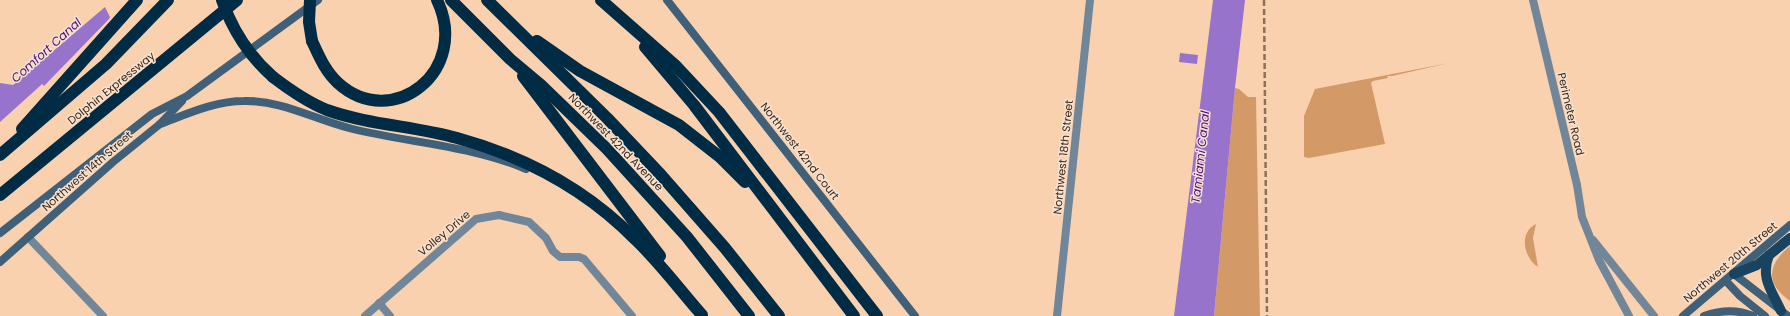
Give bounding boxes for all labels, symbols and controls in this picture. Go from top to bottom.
water label: Comfort Canal [7,14,85,86]
street label: Dolphin Expressway [64,47,159,128]
street label: Perimeter Road [1554,71,1588,157]
street label: Northwest 42nd Avenue [565,90,667,195]
street label: Northwest 42nd Court [757,99,843,203]
street label: Northwest 18th Street [1049,99,1077,215]
water label: Tamiami Canal [1187,110,1213,204]
street label: Northwest 14th Street [38,127,136,215]
street label: Volley Drive [415,206,474,260]
street label: Northwest 20th Street [1680,218,1780,306]

